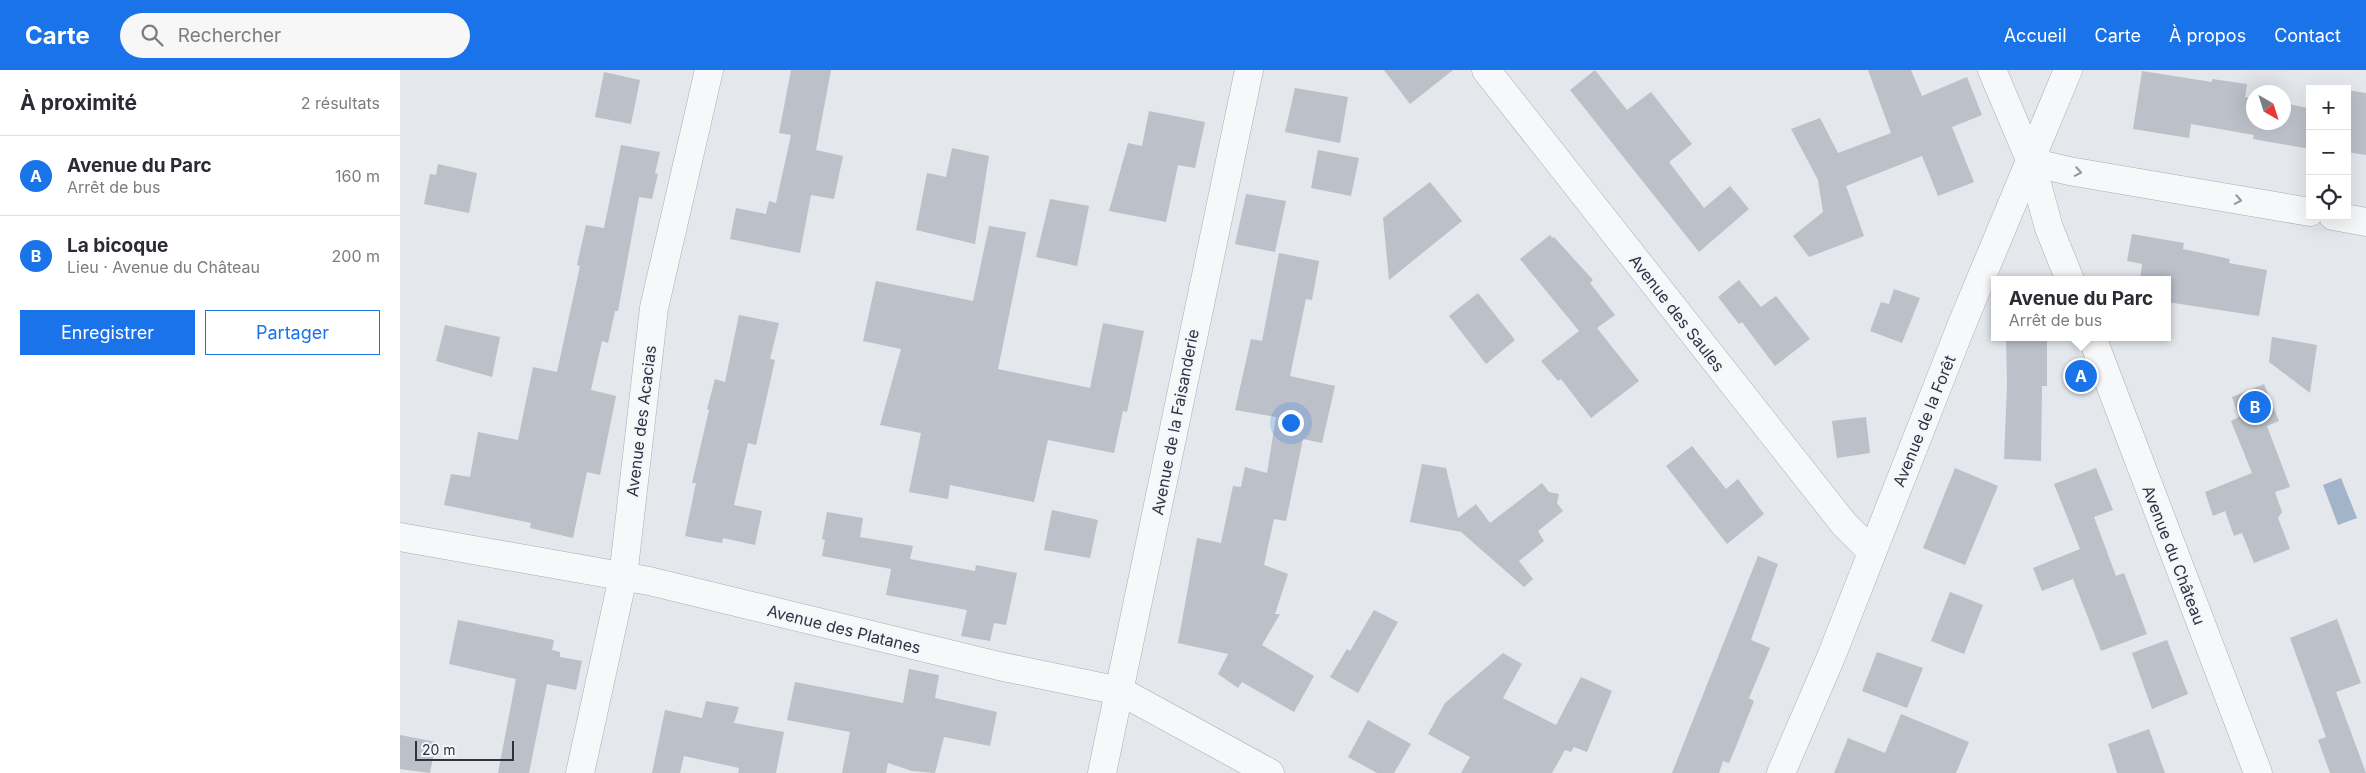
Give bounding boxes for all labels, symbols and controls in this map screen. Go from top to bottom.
search box [120,13,470,58]
text: Carte [25,21,90,50]
icon: search [138,21,166,49]
text: Rechercher [178,24,281,47]
text: Accueil [2004,25,2067,46]
text: Carte [2095,25,2141,46]
text: À propos [2169,25,2246,46]
text: Contact [2274,25,2341,46]
north arrow [2246,85,2291,130]
map controls [2306,85,2351,220]
button: + [2306,85,2351,130]
text: À proximité [20,90,137,115]
text: 2 résultats [301,93,380,113]
button: − [2306,130,2351,175]
text: Avenue du Parc [67,154,212,177]
text: A [30,166,42,186]
text: 160 m [335,166,380,186]
one-way arrow [2074,167,2083,177]
button: locate [2306,175,2351,220]
text: Arrêt de bus [67,177,160,197]
one-way arrow [2234,194,2243,204]
text: La bicoque [67,234,168,257]
text: B [31,246,41,266]
text: 200 m [332,246,380,266]
street label: Avenue des Saules [1625,250,1729,376]
text: Lieu · Avenue du Château [67,257,260,277]
popup [1991,276,2171,341]
text: Avenue du Parc [2009,287,2153,310]
button: Enregistrer [20,310,195,355]
button: Partager [205,310,380,355]
text: Arrêt de bus [2009,310,2102,330]
street label: Avenue de la Faisanderie [1147,327,1203,517]
street label: Avenue des Acacias [622,344,660,498]
street label: Avenue de la Forêt [1888,352,1960,490]
pin: A [2065,357,2097,395]
pin: B [2239,388,2271,426]
your location [1278,410,1304,436]
street label: Avenue du Château [2138,483,2210,627]
street label: Avenue des Platanes [765,600,923,658]
scale bar [415,738,514,761]
text: 20 m [422,741,456,758]

